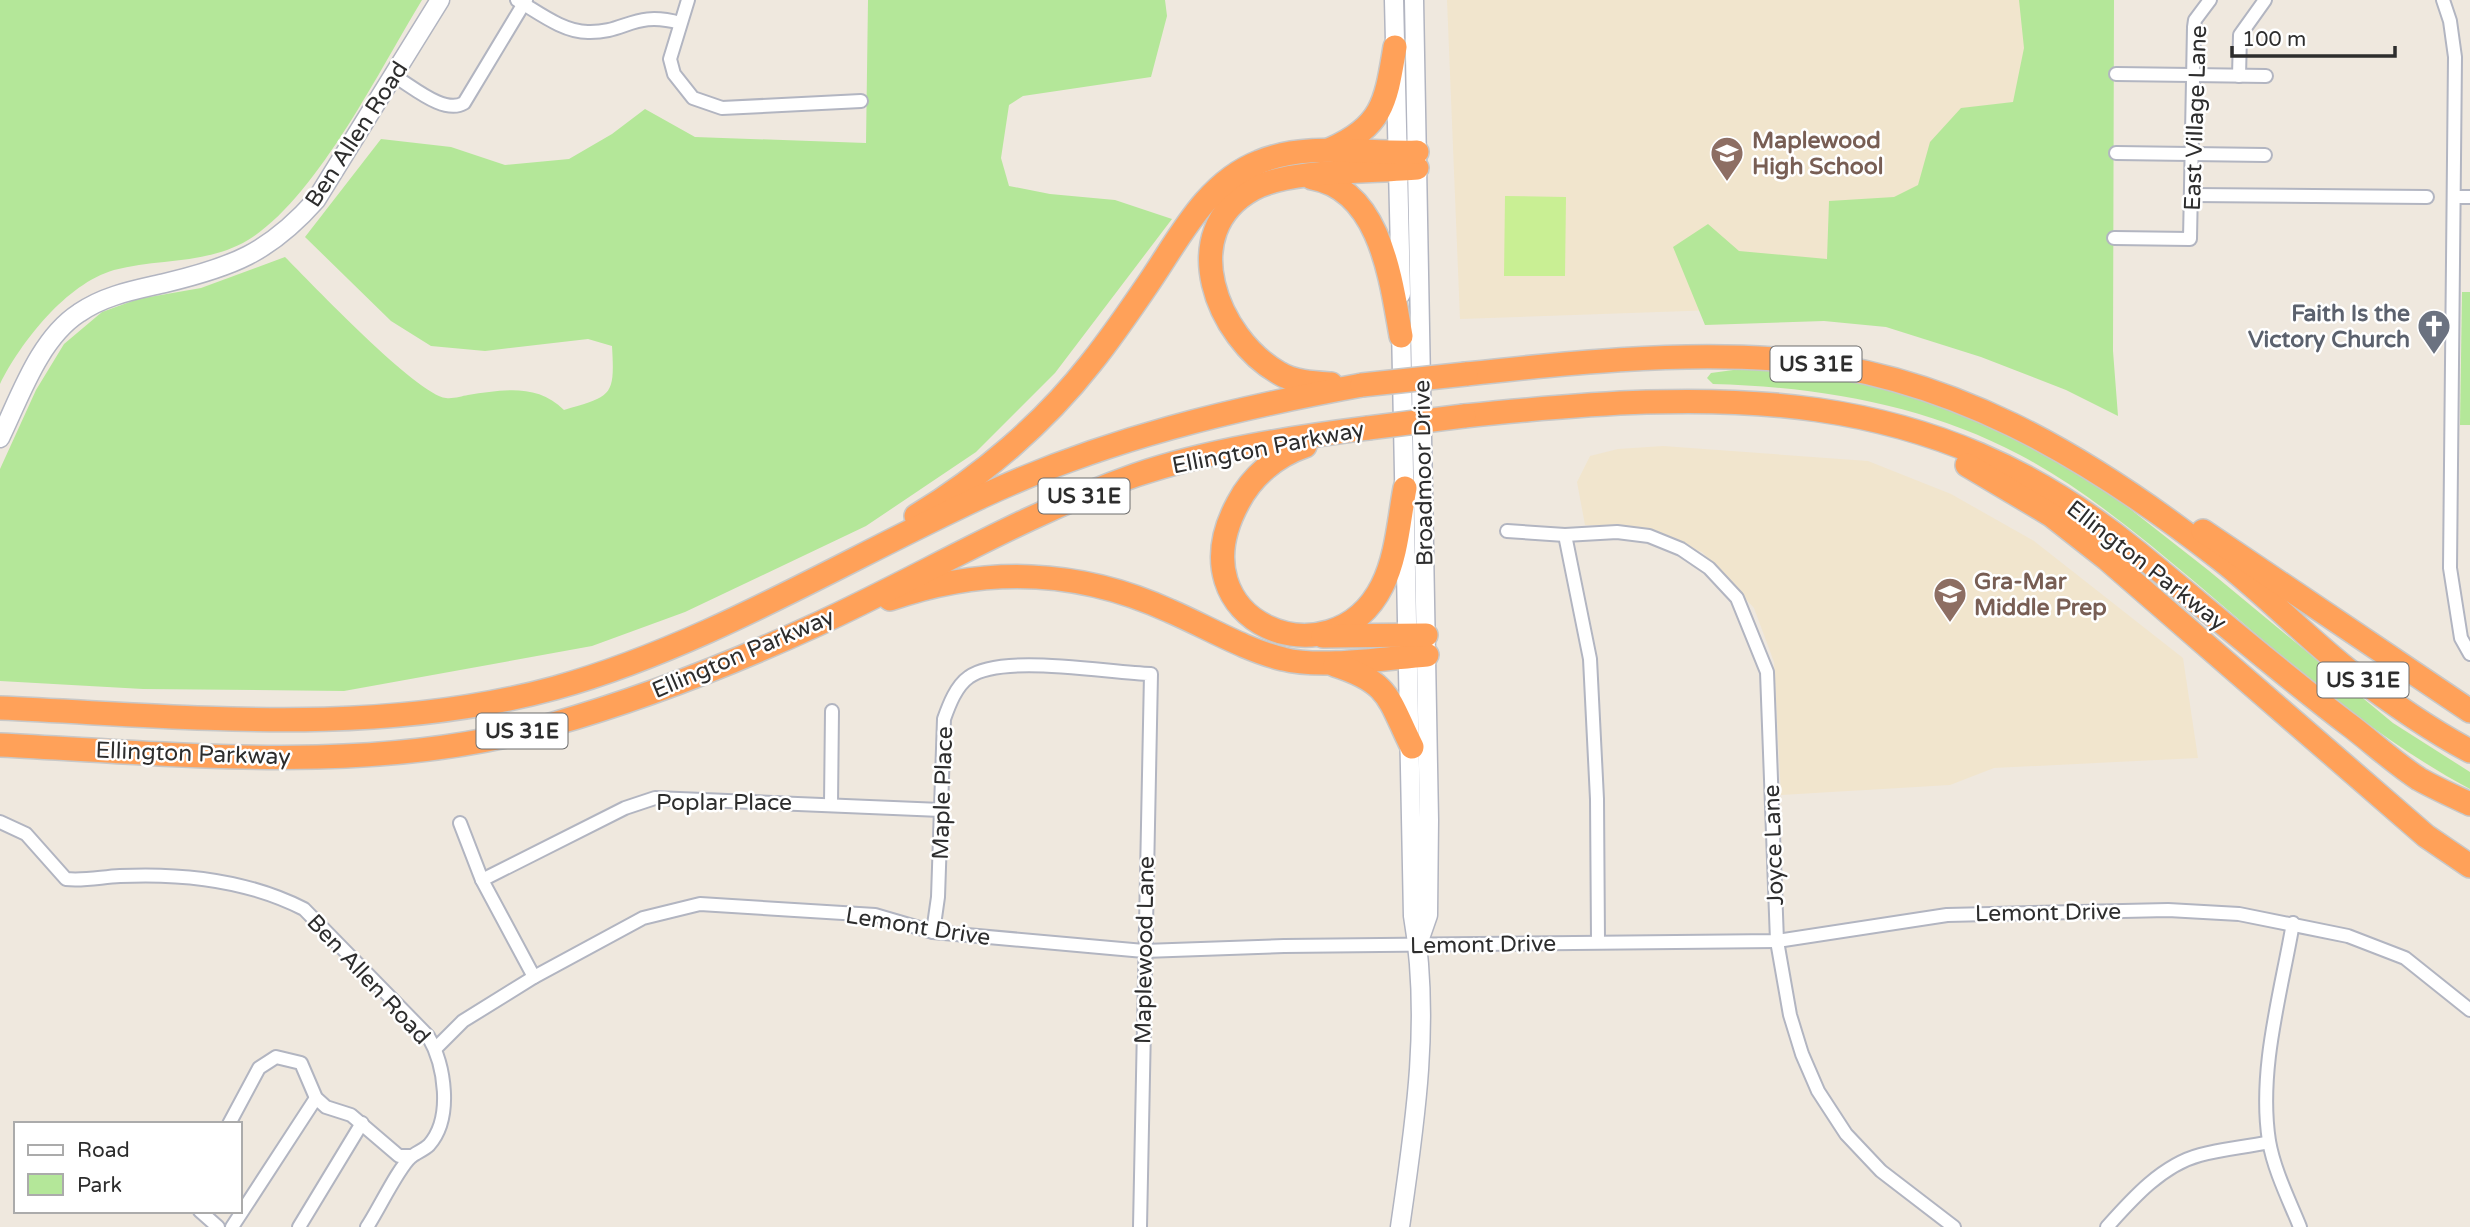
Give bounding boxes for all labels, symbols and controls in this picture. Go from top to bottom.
scale bar [2232,14,2395,58]
street label: East Village Lane [2179,25,2213,211]
text: 100 m [2242,27,2306,52]
street label: Ben Allen Road [299,56,414,213]
place label: Maplewood High School [1752,127,1884,181]
school or university icon: Maplewood High School [1708,134,1746,183]
place label: Faith Is the Victory Church [2248,300,2410,354]
church icon: Faith Is the Victory Church [2415,307,2453,356]
road number: US 31E [1770,346,1862,382]
street label: Broadmoor Drive [1408,380,1440,566]
street label: Ellington Parkway [1170,416,1367,480]
road number: US 31E [1038,478,1130,514]
street label: Ellington Parkway [2061,495,2232,637]
place label: Gra-Mar Middle Prep [1974,568,2107,622]
school or university icon: Gra-Mar Middle Prep [1931,575,1969,624]
street label: Ellington Parkway [648,603,839,705]
road number: US 31E [2318,662,2408,698]
road number: US 31E [476,714,568,748]
street label: Maple Place [927,726,959,860]
street label: Ellington Parkway [95,737,291,771]
street label: Joyce Lane [1758,784,1790,906]
street label: Poplar Place [656,789,792,817]
street label: Maplewood Lane [1129,856,1161,1044]
street label: Lemont Drive [1975,898,2122,928]
street label: Lemont Drive [843,902,992,952]
street label: Ben Allen Road [301,909,436,1051]
street label: Lemont Drive [1410,930,1557,960]
legend [14,1122,242,1213]
text: Road [77,1138,130,1163]
text: Park [77,1173,122,1198]

